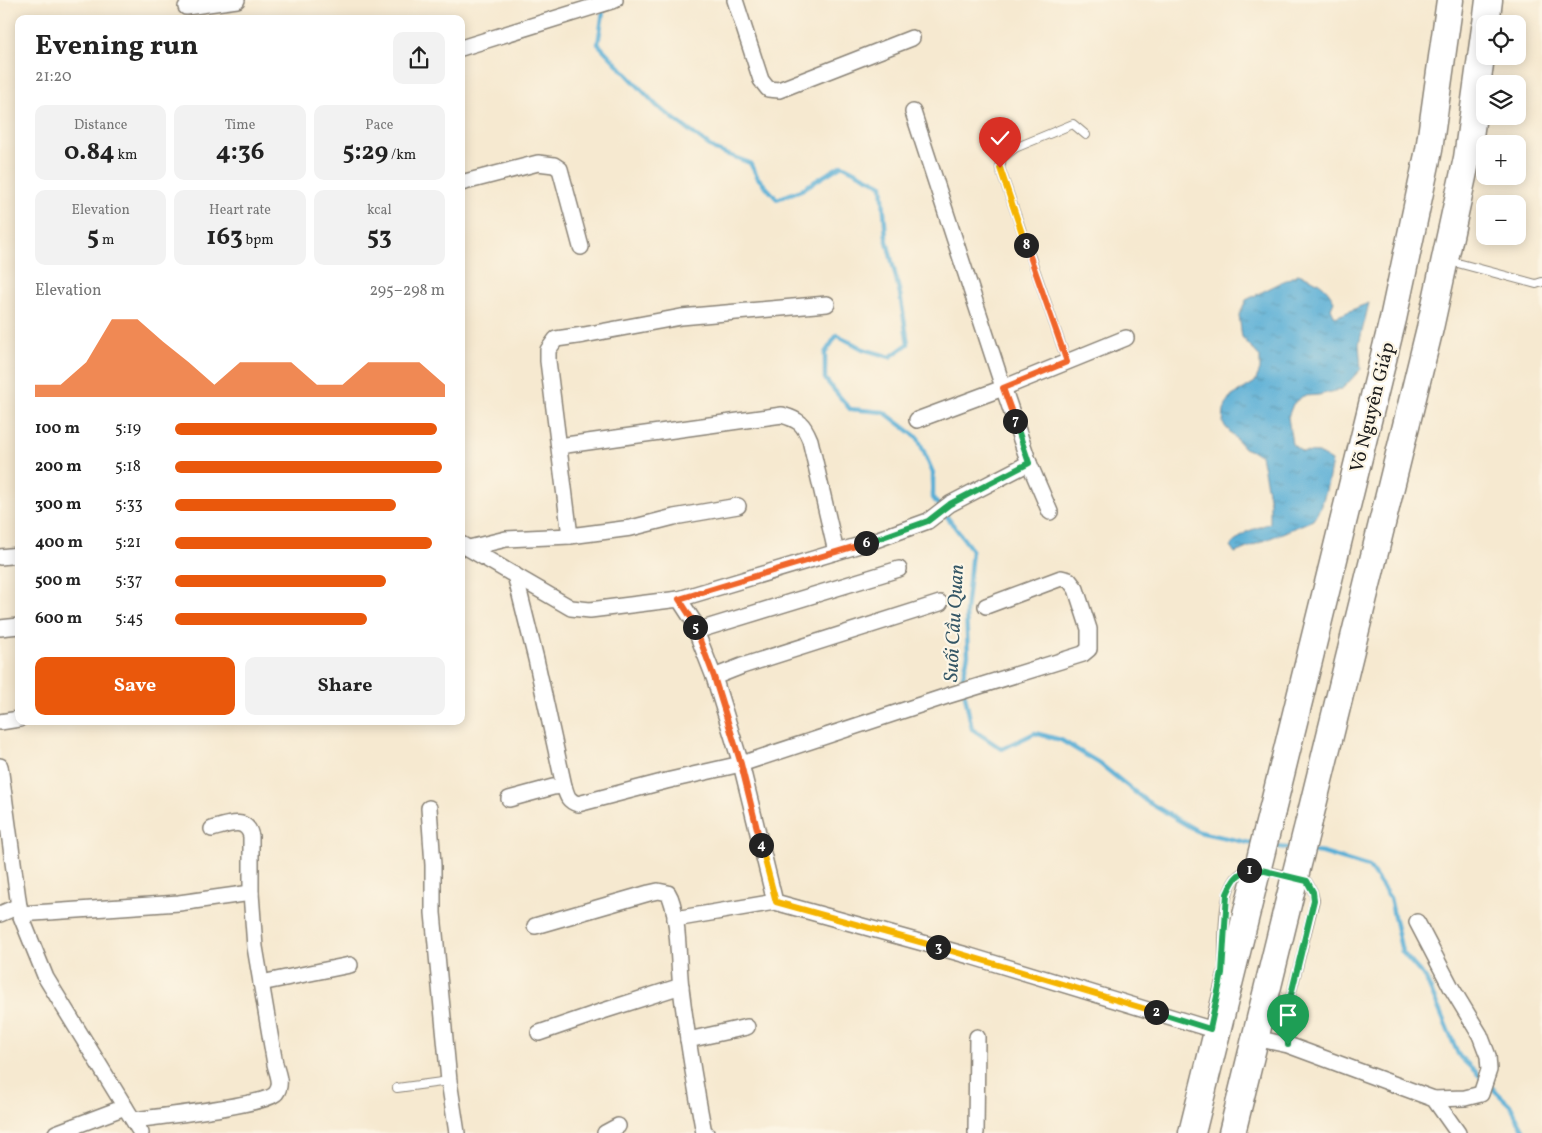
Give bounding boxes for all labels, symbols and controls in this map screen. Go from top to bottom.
map controls [1476,15,1526,245]
button: locate [1476,15,1526,65]
text: Evening run [35,27,199,66]
button: share [393,32,445,84]
text: 21:20 [35,66,72,88]
button: layers [1476,75,1526,125]
text: Distance [74,116,127,135]
text: Time [225,116,255,135]
text: Pace [365,116,393,135]
pin [979,117,1021,168]
icon: check [986,124,1014,152]
text: 0.84 [64,135,115,170]
text: 4:36 [216,135,264,170]
text: 5:29 [342,135,388,170]
button: + [1476,135,1526,185]
text: km [115,146,137,165]
text: /km [388,146,416,165]
button: − [1476,195,1526,245]
text: Elevation [72,201,130,220]
text: Heart rate [209,201,271,220]
text: kcal [367,201,392,220]
text: 5 [87,220,99,255]
text: 163 [206,220,243,255]
text: 53 [367,220,392,255]
text: m [99,231,114,250]
text: bpm [243,231,274,250]
pin: 8 [1014,232,1038,258]
text: 8 [1023,236,1030,255]
text: Elevation [35,280,102,302]
text: 295–298 m [369,280,445,302]
street label: Võ Nguyên Giáp [1344,340,1402,475]
pin: 7 [1002,408,1028,434]
text: 7 [1012,412,1019,431]
text: 100 m [35,418,80,440]
text: 5:19 [115,418,141,440]
text: 200 m [35,456,82,478]
text: 5:18 [115,456,141,478]
text: 300 m [35,494,81,516]
text: 5:33 [115,494,143,516]
pin: 6 [854,530,878,556]
text: 400 m [35,532,83,554]
text: 5:21 [115,532,141,554]
text: 6 [863,534,870,553]
water label: Suối Cầu Quan [938,564,972,683]
text: 500 m [35,570,81,592]
text: 5:37 [115,570,142,592]
text: 600 m [35,608,82,630]
text: 5:45 [115,608,143,630]
pin: 5 [682,614,708,640]
text: 5 [692,618,699,637]
button: Save [35,657,235,715]
button: Share [245,657,445,715]
pin: 4 [748,832,774,858]
text: 4 [757,836,766,855]
pin: 1 [1236,858,1262,882]
text: 1 [1247,861,1252,880]
pin: 3 [926,934,950,960]
text: 3 [935,938,942,957]
pin [1267,994,1309,1045]
pin: 2 [1144,1000,1168,1024]
icon: arrive [1274,1001,1302,1029]
text: 2 [1153,1003,1160,1022]

